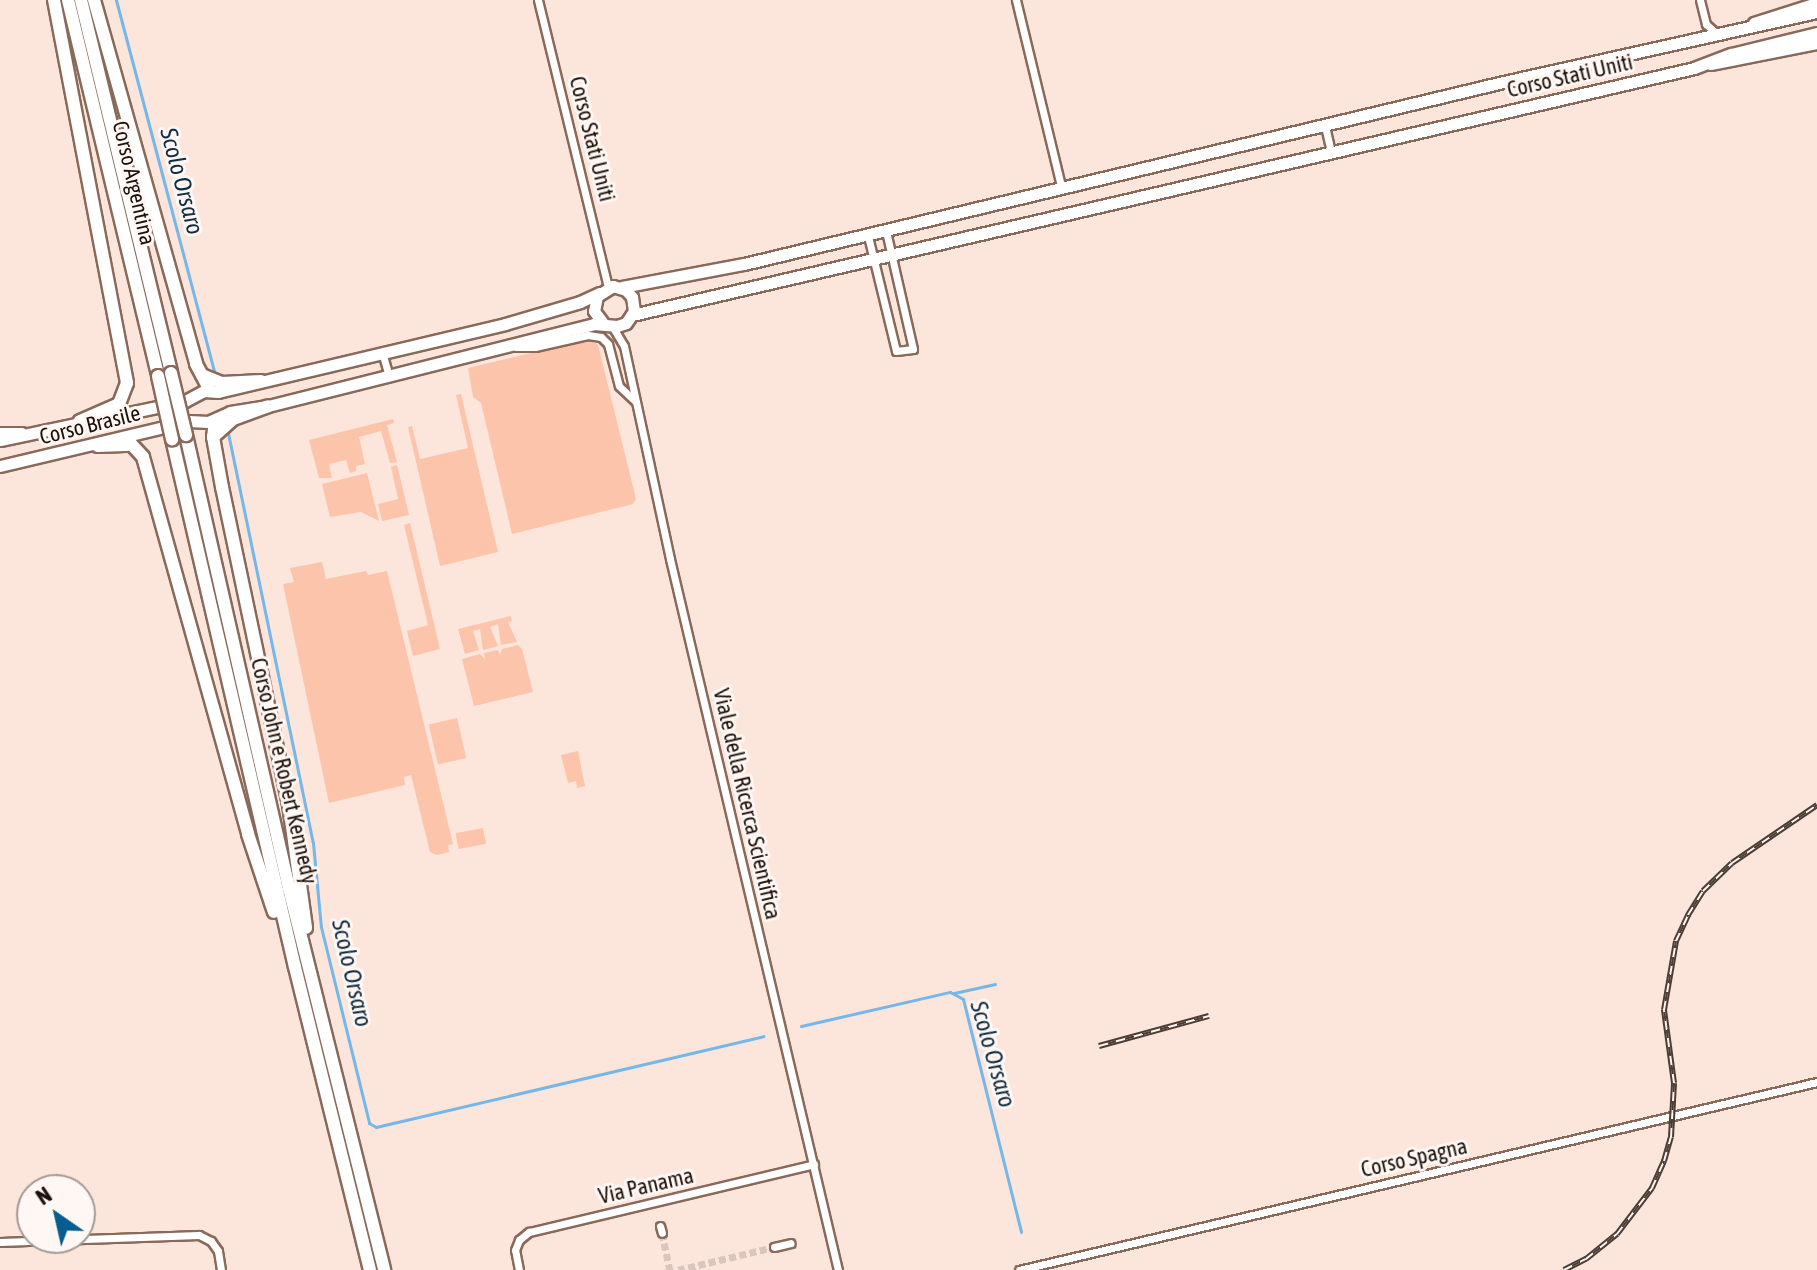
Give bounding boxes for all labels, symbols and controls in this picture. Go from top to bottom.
street label: Corso Stati Uniti [1505,49,1635,103]
street label: Corso Stati Uniti [564,74,620,204]
street label: Corso Argentina [107,118,161,248]
water label: Scolo Orsaro [154,125,210,237]
street label: Corso Brasile [37,400,143,450]
street label: Corso John e Robert Kennedy [245,655,323,887]
street label: Viale della Ricerca Scientifica [708,686,786,922]
water label: Scolo Orsaro [326,917,378,1029]
water label: Scolo Orsaro [964,998,1022,1110]
street label: Corso Spagna [1358,1133,1470,1183]
street label: Via Panama [596,1162,696,1210]
north arrow [16,1174,96,1254]
text: N [31,1181,56,1210]

